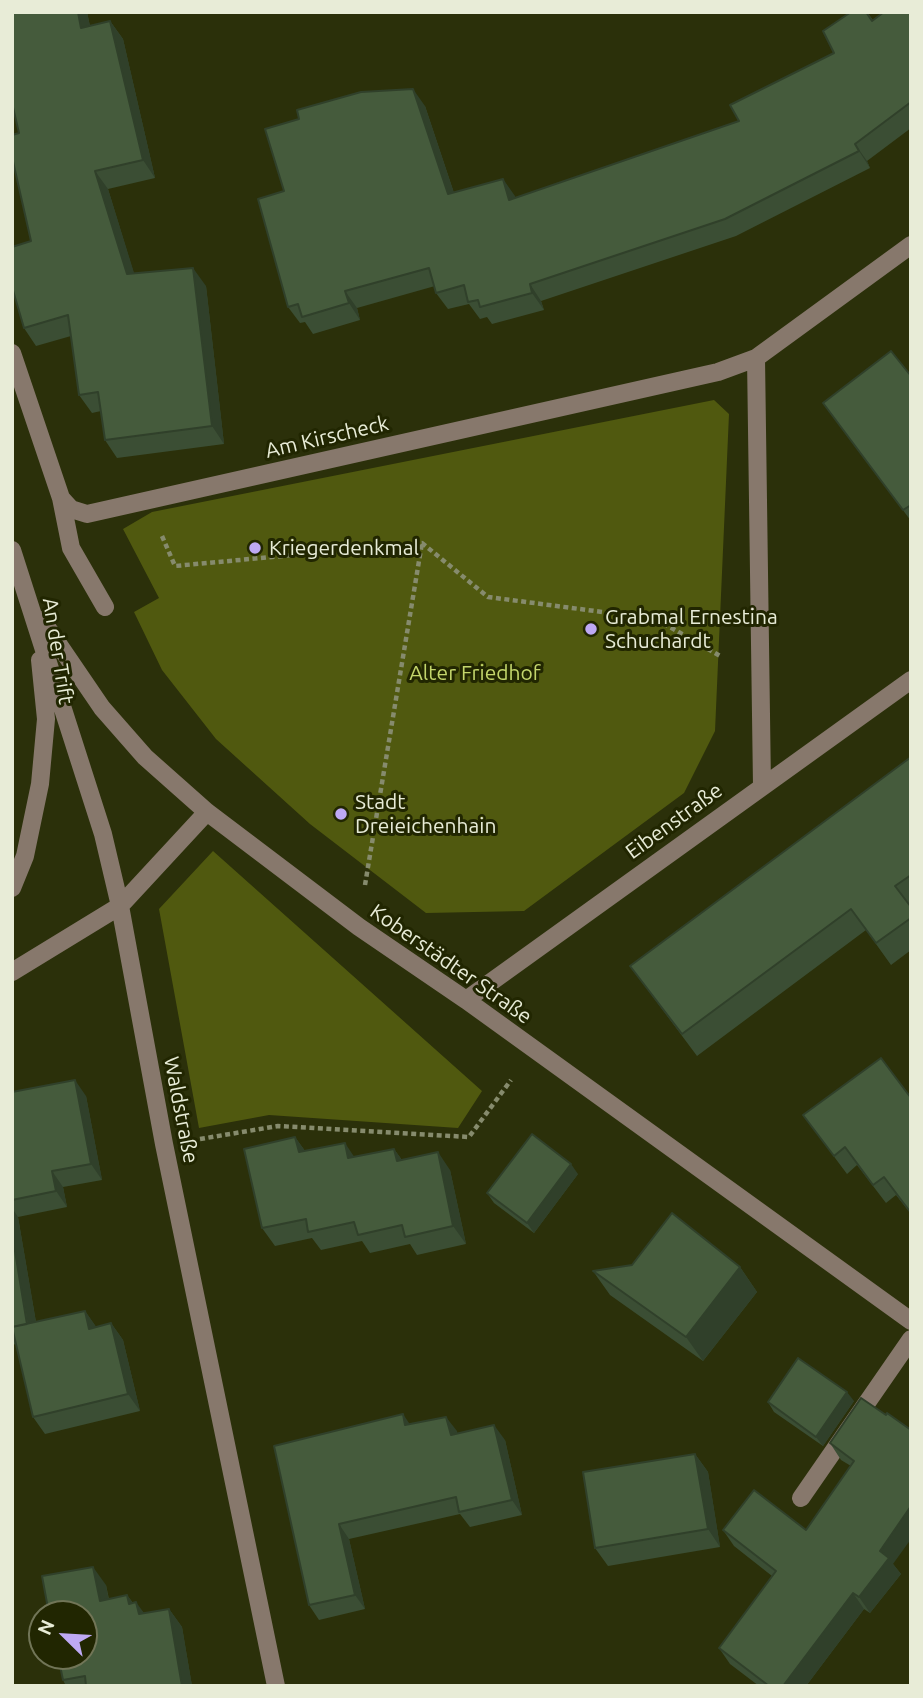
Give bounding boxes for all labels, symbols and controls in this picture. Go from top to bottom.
street label: Am Kirscheck [263,411,391,463]
place label: Kriegerdenkmal [269,535,419,561]
marker: Kriegerdenkmal [247,540,263,556]
street label: An der Trift [37,596,79,706]
place label: Grabmal Ernestina Schuchardt [605,604,778,654]
marker: Grabmal Ernestina Schuchardt [583,621,599,637]
park label: Alter Friedhof [409,660,541,686]
street label: Eibenstraße [621,778,727,864]
place label: Stadt Dreieichenhain [355,789,496,839]
marker: Stadt Dreieichenhain [333,806,349,822]
street label: Koberstädter Straße [365,899,537,1029]
street label: Waldstraße [158,1055,204,1165]
north arrow [28,1600,98,1670]
text: N [33,1616,59,1638]

